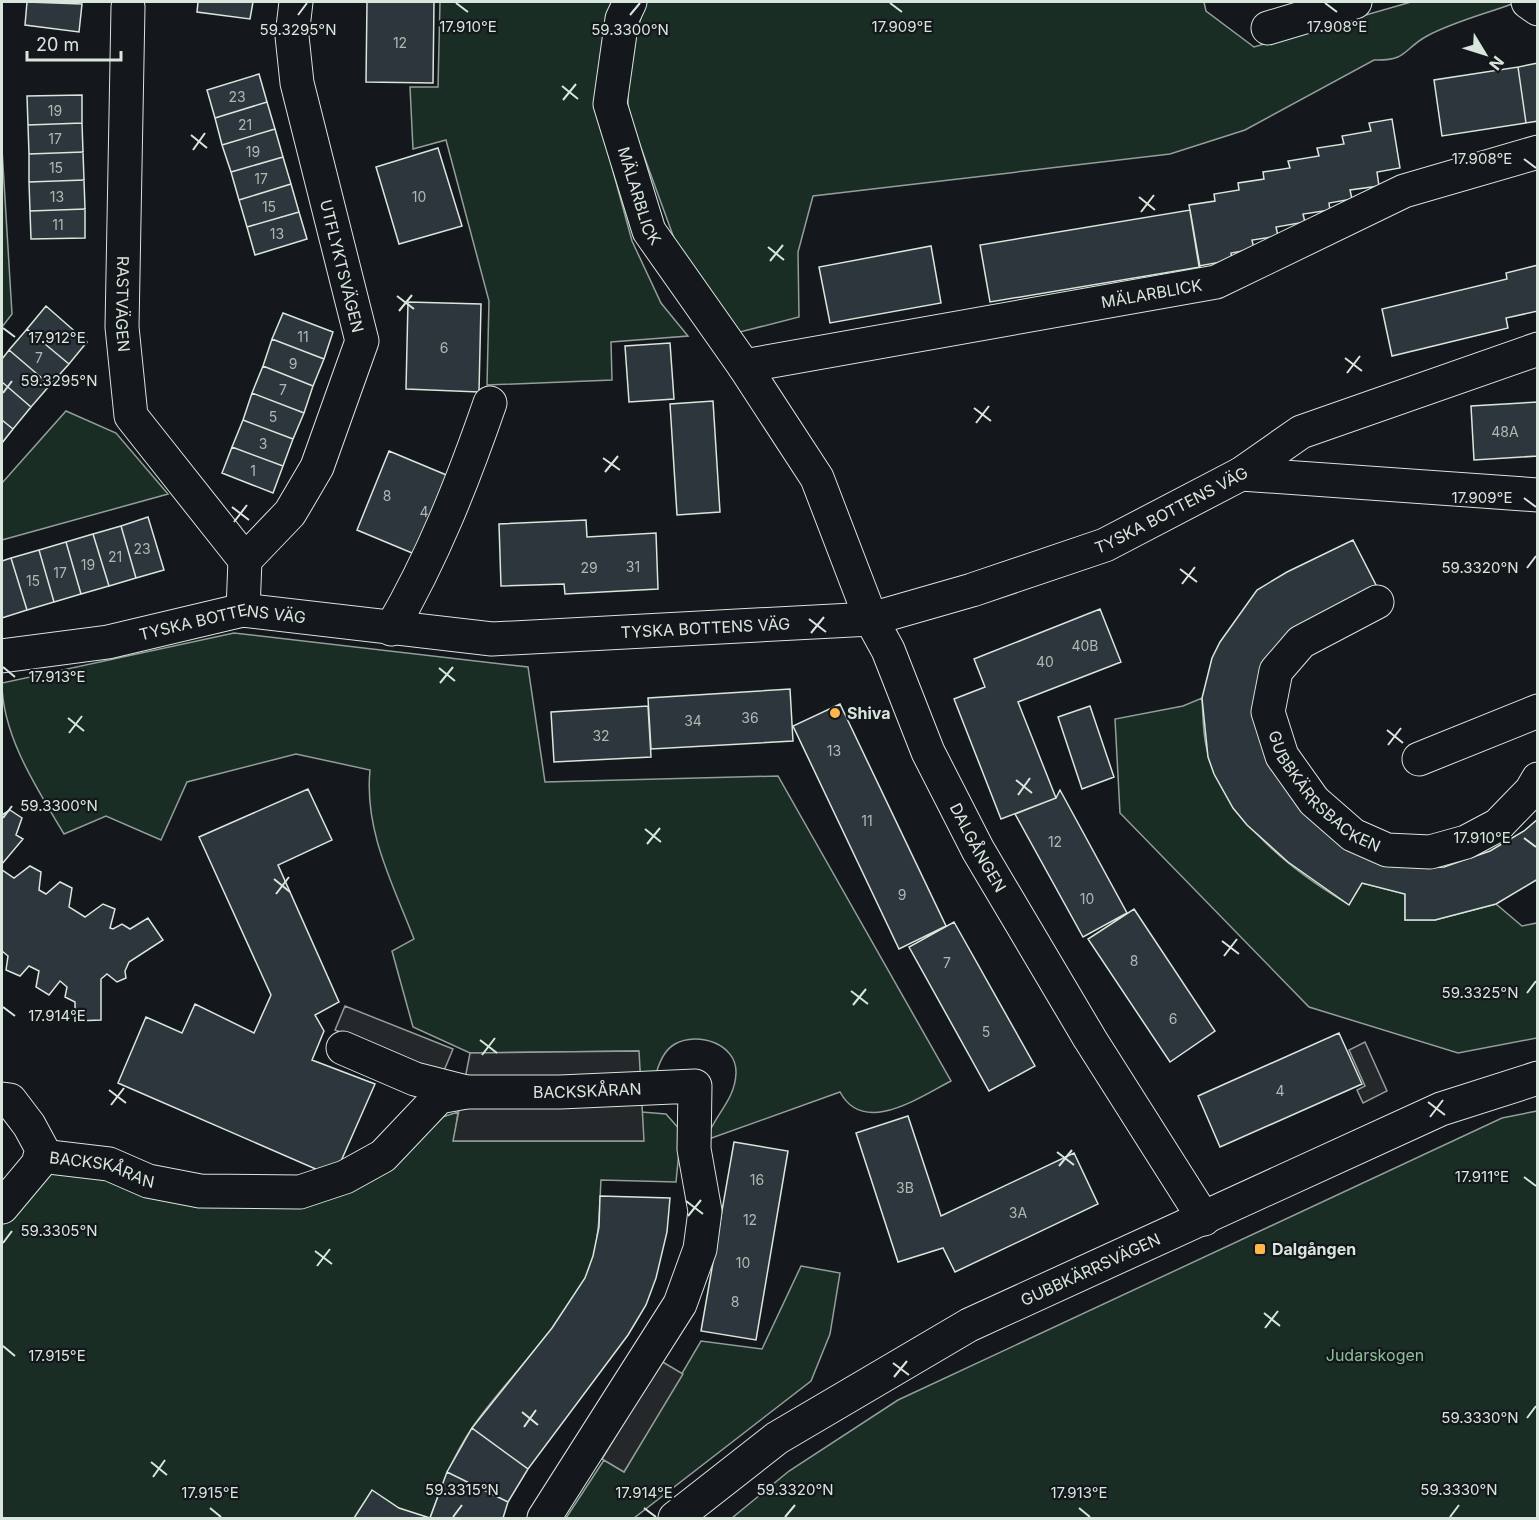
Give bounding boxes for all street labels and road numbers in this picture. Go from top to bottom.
street label: MÄLARBLICK [614,144,666,249]
street label: UTFLYKTSVÄGEN [316,197,368,335]
street label: RASTVÄGEN [112,256,134,353]
street label: MÄLARBLICK [1100,275,1204,312]
street label: TYSKA BOTTENS VÄG [1092,462,1252,558]
street label: TYSKA BOTTENS VÄG [137,599,307,644]
street label: TYSKA BOTTENS VÄG [620,613,791,642]
street label: GUBBKÄRRSBACKEN [1264,728,1384,856]
street label: DALGÅNGEN [946,799,1011,896]
street label: BACKSKÅRAN [533,1078,642,1102]
street label: BACKSKÅRAN [48,1147,156,1192]
street label: GUBBKÄRRSVÄGEN [1017,1229,1164,1310]

